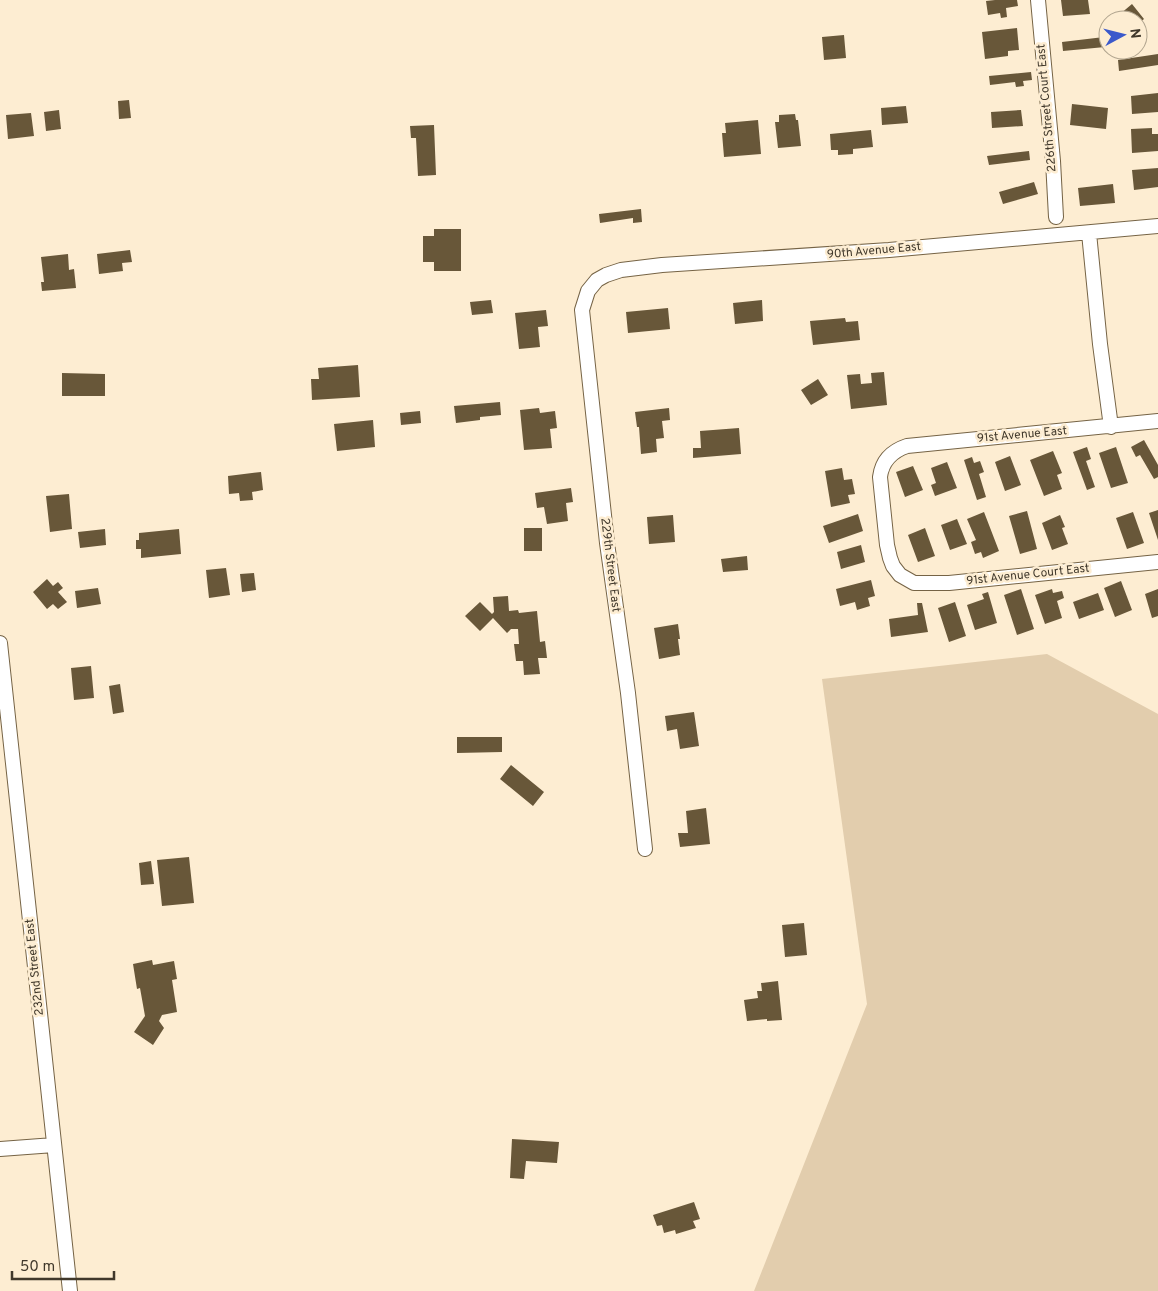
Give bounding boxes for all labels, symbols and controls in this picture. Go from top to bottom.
north arrow [1098,10,1148,60]
text: N [1125,28,1143,40]
street label: 226th Street Court East [1033,43,1061,173]
street label: 90th Avenue East [826,239,922,263]
street label: 91st Avenue East [976,423,1068,447]
street label: 229th Street East [596,517,624,613]
street label: 91st Avenue Court East [966,561,1090,589]
street label: 232nd Street East [22,918,48,1016]
scale bar [12,1248,115,1280]
text: 50 m [20,1258,55,1277]

